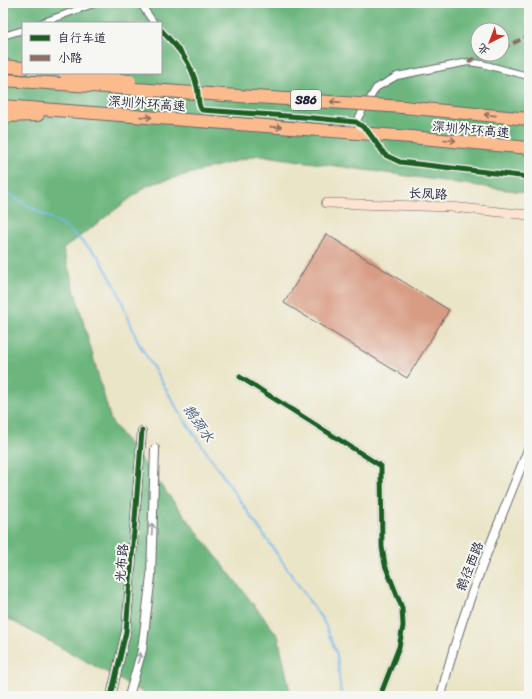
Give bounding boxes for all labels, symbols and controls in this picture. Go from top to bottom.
legend [22,22,162,74]
north arrow [470,22,510,62]
text: 自行车道 [58,27,106,49]
text: 北 [473,38,494,60]
text: 小路 [58,47,82,69]
street label: 深圳外环高速 [107,89,187,118]
road number: S86 [291,90,321,110]
one-way arrow [330,99,343,106]
one-way arrow [484,111,497,119]
one-way arrow [139,114,152,121]
street label: 深圳外环高速 [431,115,511,144]
one-way arrow [269,124,282,131]
one-way arrow [443,137,456,144]
street label: 长凤路 [408,181,448,206]
water label: 鹅颈水 [176,399,221,449]
one-way arrow [148,523,156,536]
street label: 鹅径西路 [449,538,490,595]
street label: 光布路 [108,543,135,583]
one-way arrow [136,652,143,665]

